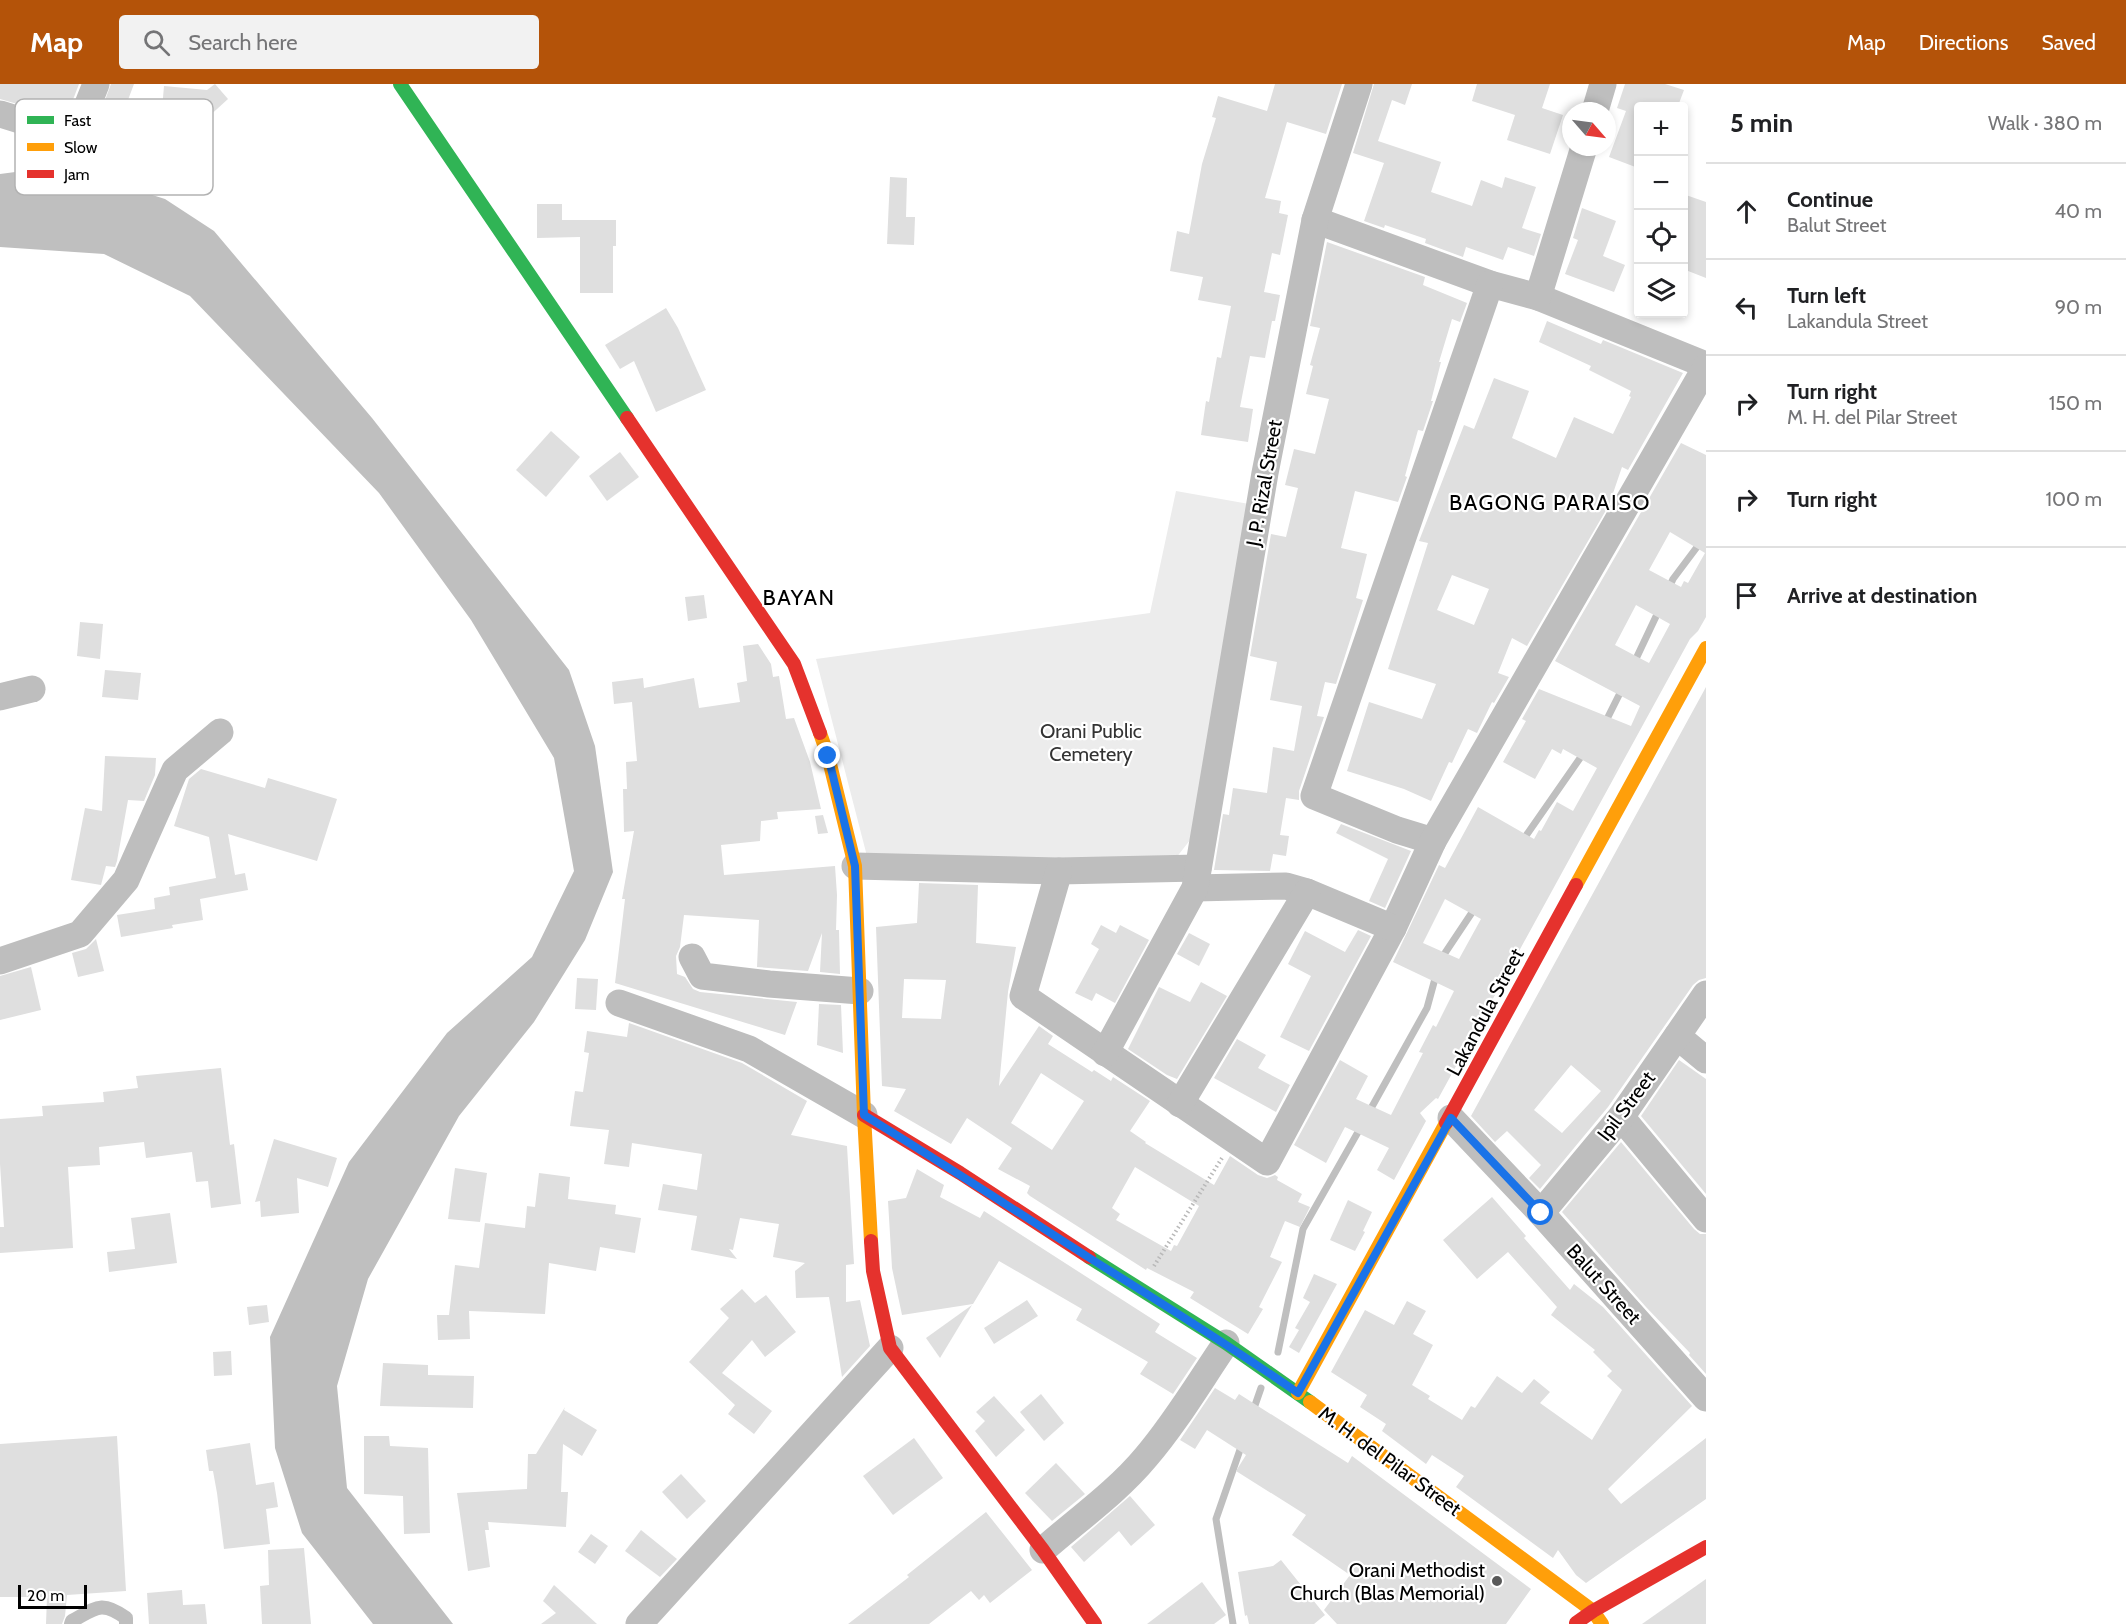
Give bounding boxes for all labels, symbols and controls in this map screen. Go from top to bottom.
search box [119,15,539,69]
text: Map [30,25,83,59]
icon: search [140,26,173,59]
text: Search here [188,29,297,56]
text: Map [1847,30,1886,55]
text: Directions [1919,30,2008,55]
text: Saved [2041,30,2096,55]
legend [15,99,213,195]
north arrow [1562,102,1616,156]
map controls [1634,102,1688,318]
button: + [1634,102,1688,156]
text: 5 min [1730,107,1793,139]
text: Fast [64,111,92,130]
text: Walk · 380 m [1988,111,2102,135]
text: Slow [64,138,98,157]
button: − [1634,156,1688,210]
text: Jam [63,165,90,184]
text: Continue [1787,186,1873,213]
icon: ahead [1730,195,1763,228]
text: 40 m [2054,199,2102,223]
button: locate [1634,210,1688,264]
text: Balut Street [1787,213,1886,237]
button: layers [1634,264,1688,318]
text: Turn left [1787,282,1866,309]
icon: left [1730,291,1763,324]
text: 90 m [2055,295,2102,319]
text: Lakandula Street [1787,309,1928,333]
text: Turn right [1787,378,1877,405]
icon: right [1730,387,1763,420]
text: 150 m [2049,391,2102,415]
text: M. H. del Pilar Street [1787,405,1957,429]
street label: J. P. Rizal Street [1241,418,1287,549]
icon: right [1730,483,1763,516]
text: Turn right [1787,486,1877,513]
text: 100 m [2046,487,2102,511]
district label: BAGONG PARAISO [1449,489,1651,516]
icon: arrive [1730,579,1763,612]
text: Arrive at destination [1787,582,1977,609]
district label: BAYAN [763,584,835,611]
park label: Orani Public Cemetery [1040,719,1142,766]
route end [814,742,840,768]
street label: Lakandula Street [1441,944,1529,1080]
street label: Ipil Street [1592,1066,1660,1146]
route start [1527,1199,1553,1225]
street label: Balut Street [1562,1239,1646,1329]
street label: M. H. del Pilar Street [1314,1401,1466,1521]
place label: Orani Methodist Church (Blas Memorial) [1290,1558,1485,1605]
marker: Orani Methodist Church (Blas Memorial) [1490,1574,1504,1588]
scale bar [18,1582,87,1610]
text: 20 m [27,1586,64,1605]

